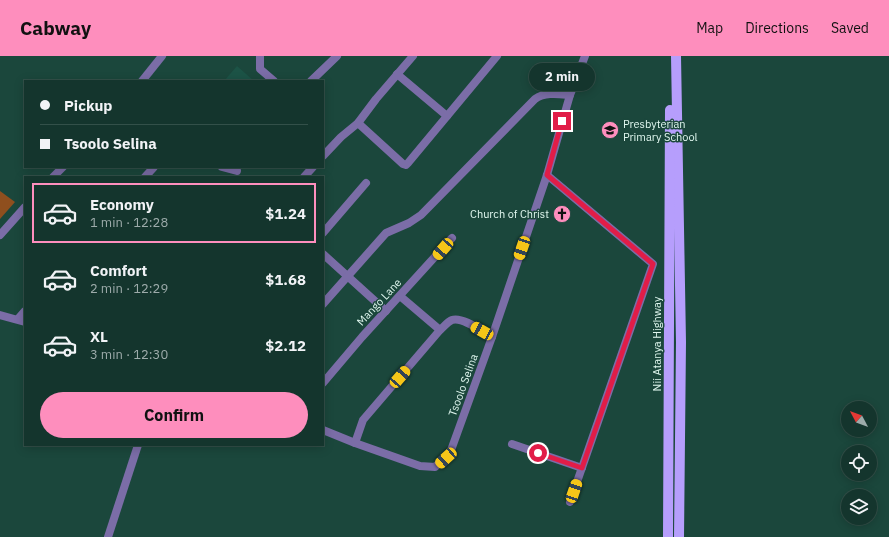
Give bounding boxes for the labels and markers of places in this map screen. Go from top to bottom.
place label: Presbyterian Primary School [623,117,698,144]
school or university icon: Presbyterian Primary School [600,120,620,140]
church icon: Church of Christ [552,204,572,224]
place label: Church of Christ [470,207,549,221]

